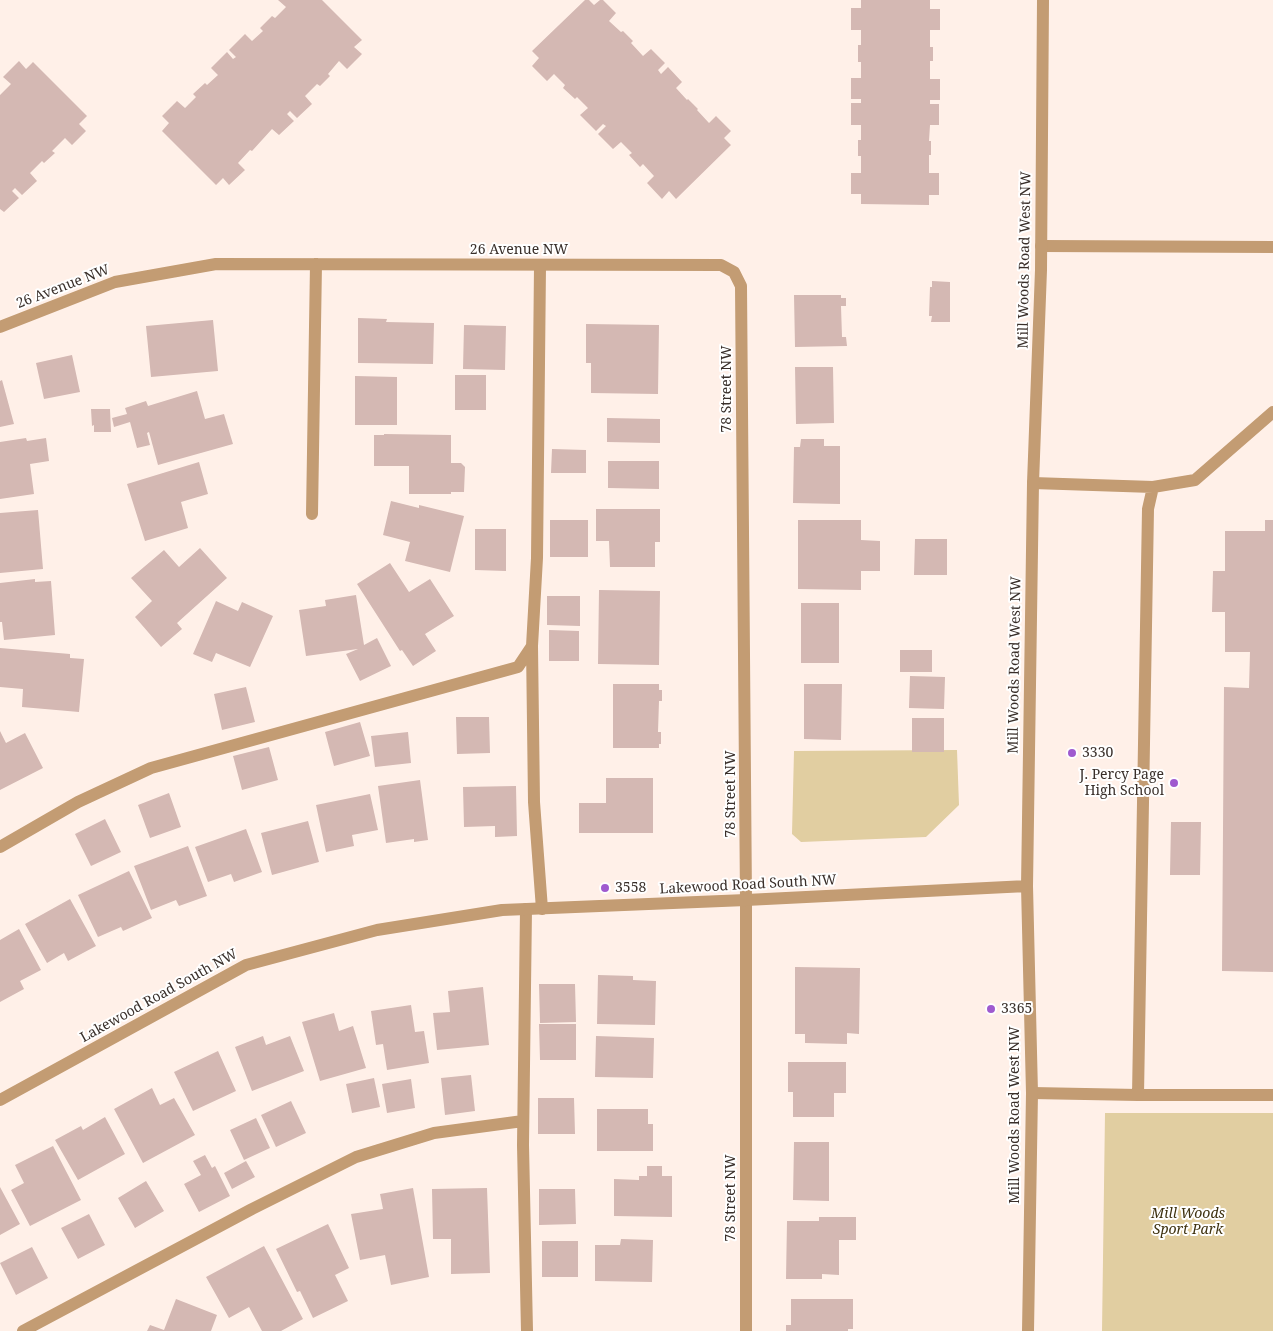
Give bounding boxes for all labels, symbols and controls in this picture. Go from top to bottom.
street label: Mill Woods Road West NW [1015,171,1035,349]
street label: 26 Avenue NW [470,242,568,258]
street label: 26 Avenue NW [14,262,112,312]
street label: 78 Street NW [719,345,735,433]
street label: Mill Woods Road West NW [1005,576,1025,754]
place label: 3330 [1082,745,1113,761]
marker: 3330 [1066,747,1078,759]
street label: 78 Street NW [723,750,739,838]
place label: J. Percy Page High School [1080,767,1164,800]
marker: J. Percy Page High School [1168,777,1180,789]
street label: Lakewood Road South NW [659,872,837,898]
place label: 3558 [615,880,646,896]
marker: 3558 [599,882,611,894]
street label: Lakewood Road South NW [77,946,241,1046]
place label: 3365 [1001,1001,1032,1017]
marker: 3365 [985,1003,997,1015]
street label: Mill Woods Road West NW [1007,1026,1023,1204]
street label: 78 Street NW [723,1154,739,1242]
park label: Mill Woods Sport Park [1151,1206,1225,1238]

